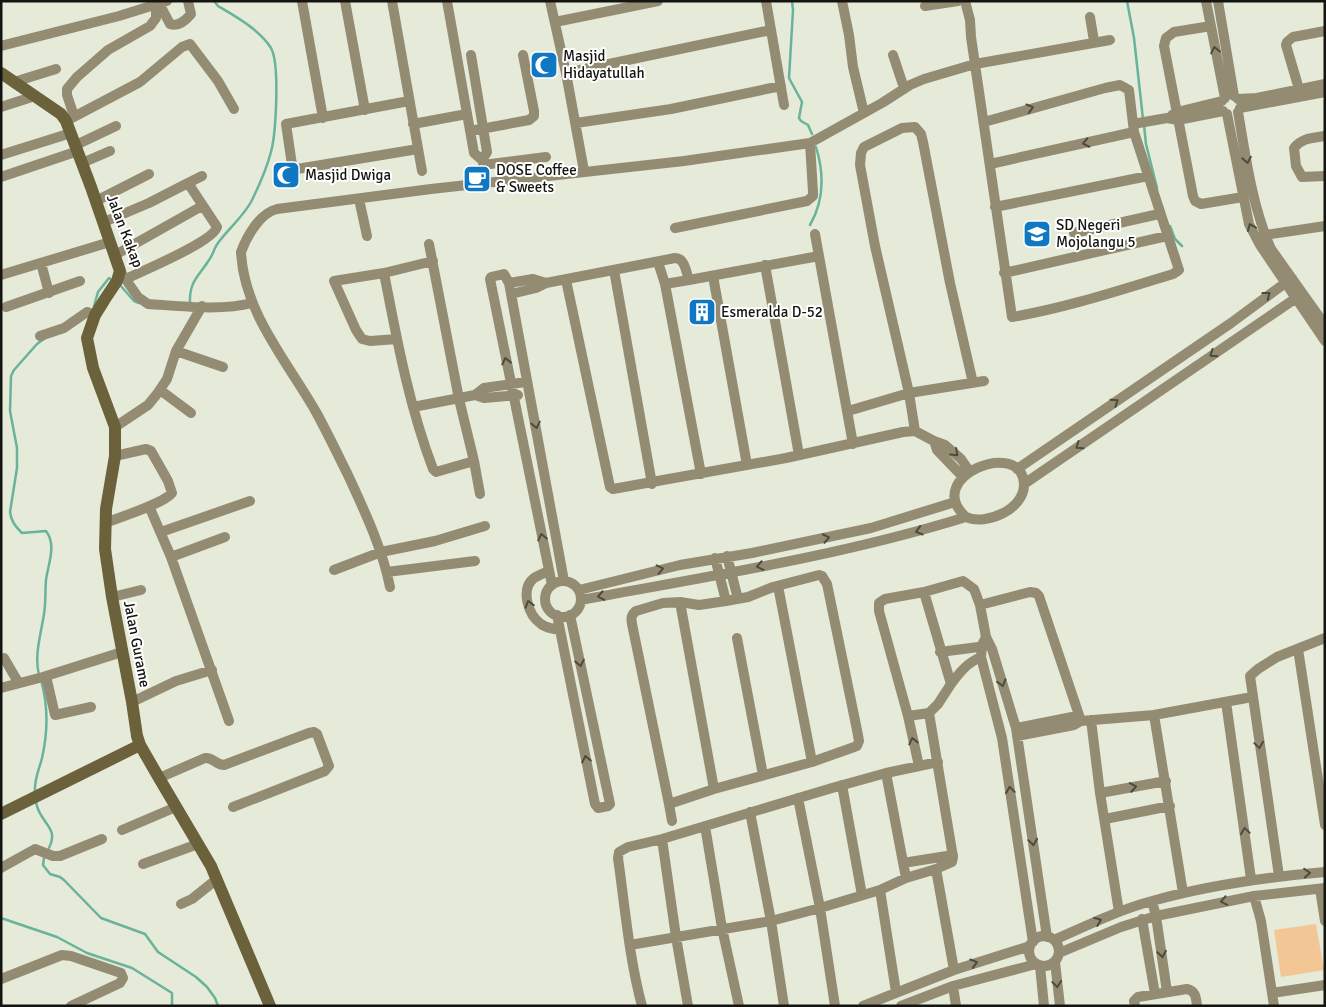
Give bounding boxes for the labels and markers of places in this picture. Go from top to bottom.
place label: Masjid Hidayatullah [563,47,645,82]
mosque icon: Masjid Hidayatullah [529,50,559,80]
mosque icon: Masjid Dwiga [271,160,301,190]
place label: DOSE Coffee & Sweets [496,161,577,196]
cafe icon: DOSE Coffee & Sweets [462,164,492,194]
place label: Masjid Dwiga [305,166,391,184]
place label: SD Negeri Mojolangu 5 [1056,216,1136,251]
school or university icon: SD Negeri Mojolangu 5 [1022,219,1052,249]
building icon: Esmeralda D-52 [687,297,717,327]
place label: Esmeralda D-52 [721,303,823,321]

